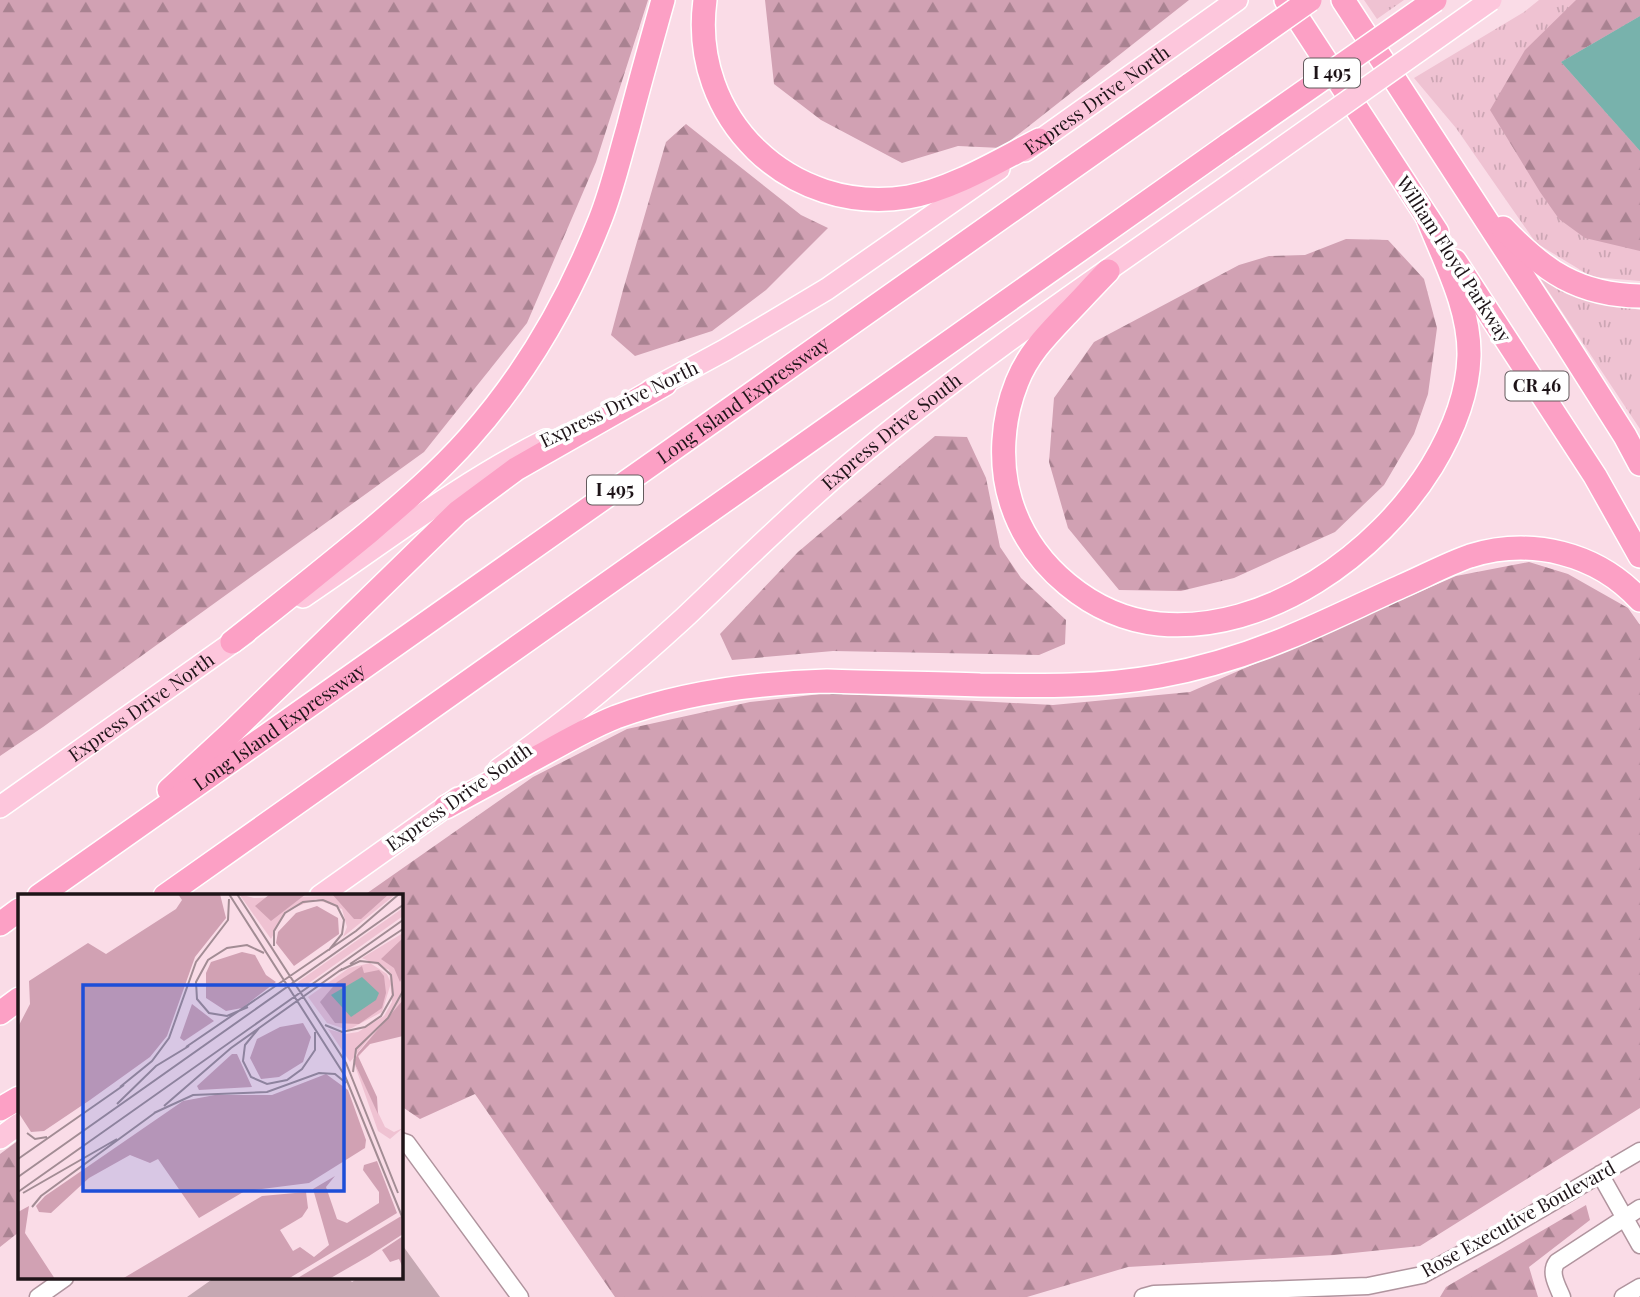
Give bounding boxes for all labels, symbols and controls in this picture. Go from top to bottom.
street label: Express Drive North [1018,38,1174,160]
road number: I 495 [1304,58,1360,88]
street label: William Floyd Parkway [1391,169,1519,347]
street label: Long Island Expressway [651,329,834,469]
street label: Express Drive North [535,354,702,453]
street label: Express Drive South [815,366,966,495]
road number: CR 46 [1506,372,1568,400]
road number: I 495 [587,476,643,504]
street label: Express Drive North [62,646,219,767]
street label: Long Island Expressway [187,656,370,796]
street label: Express Drive South [380,736,537,856]
inset map [18,894,402,1280]
street label: Rose Executive Boulevard [1416,1154,1619,1282]

